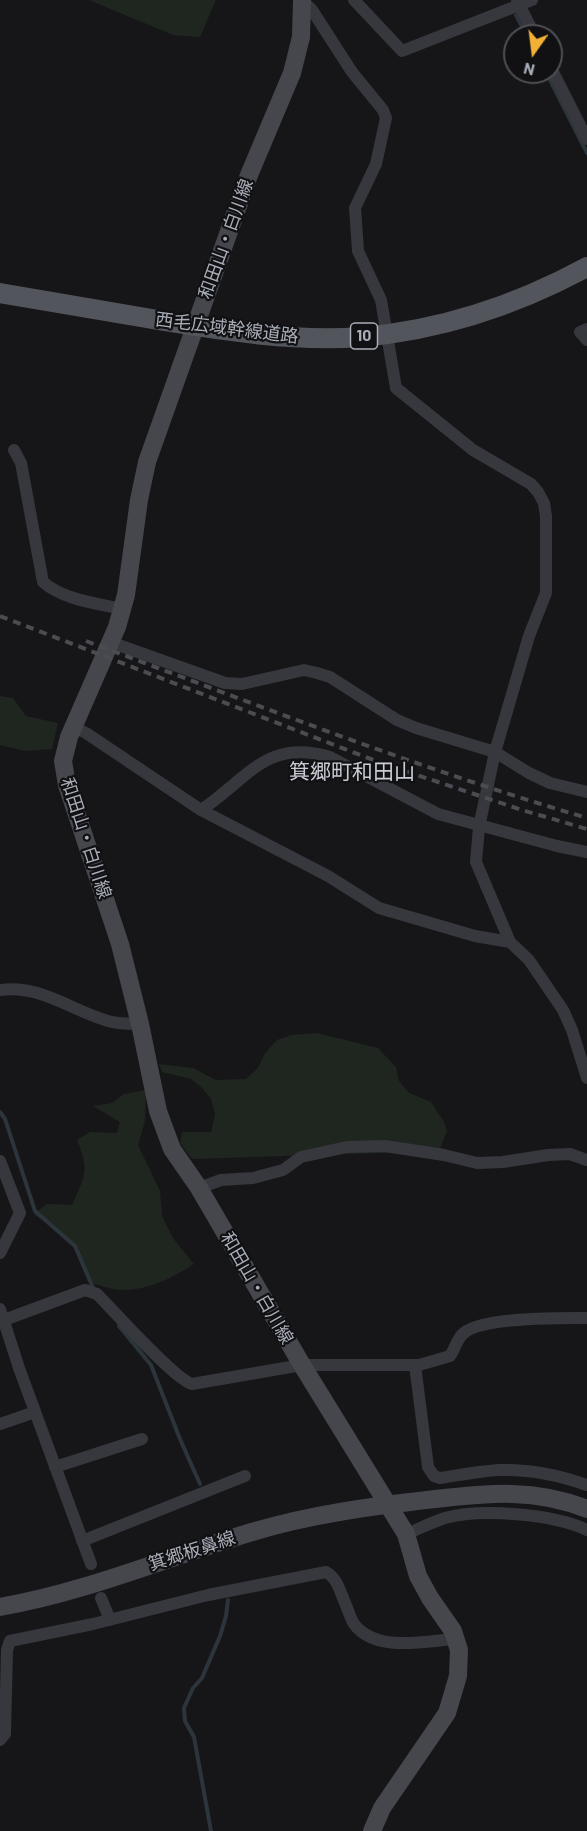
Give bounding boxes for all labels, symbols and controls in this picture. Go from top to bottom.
north arrow [503,24,563,84]
text: N [522,60,536,81]
street label: 和田山・白川線 [194,176,258,302]
street label: 西毛広域幹線道路 [154,309,300,347]
road number: 10 [350,323,378,349]
district label: 箕郷町和田山 [289,759,415,785]
street label: 和田山・白川線 [56,775,116,901]
street label: 和田山・白川線 [216,1228,298,1348]
street label: 箕郷板鼻線 [146,1527,238,1575]

